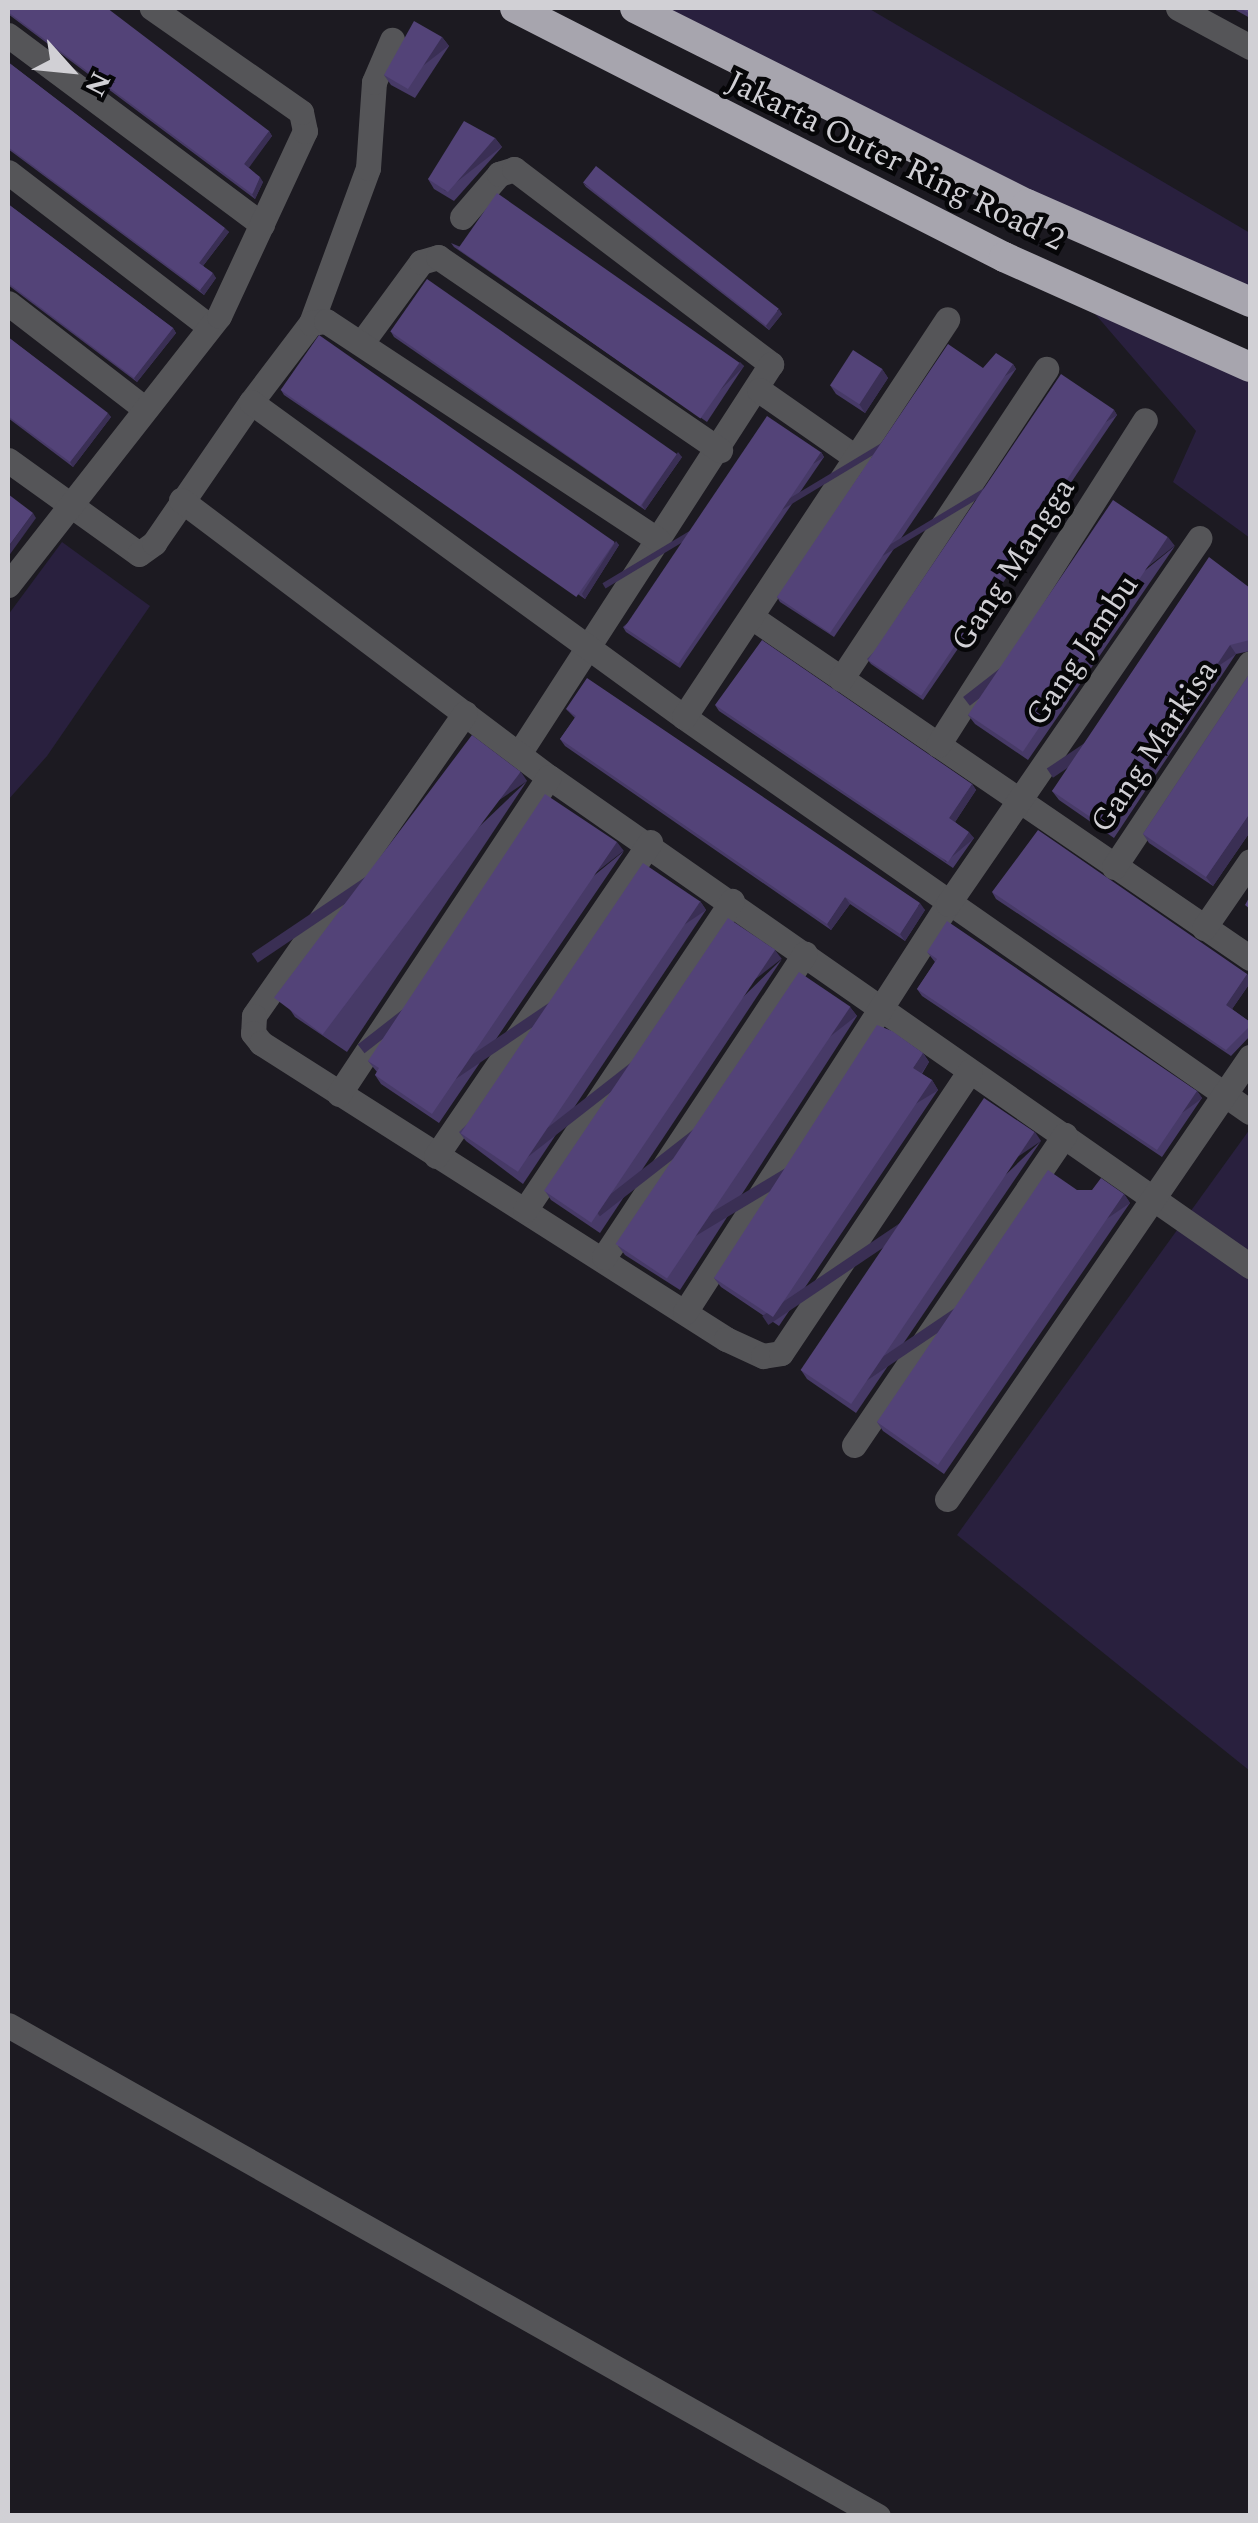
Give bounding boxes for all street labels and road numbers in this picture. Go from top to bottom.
street label: Jakarta Outer Ring Road 2 [720,64,1070,260]
street label: Gang Mangga [944,471,1084,659]
street label: Gang Jambu [1018,568,1148,734]
street label: Gang Markisa [1083,653,1227,841]

